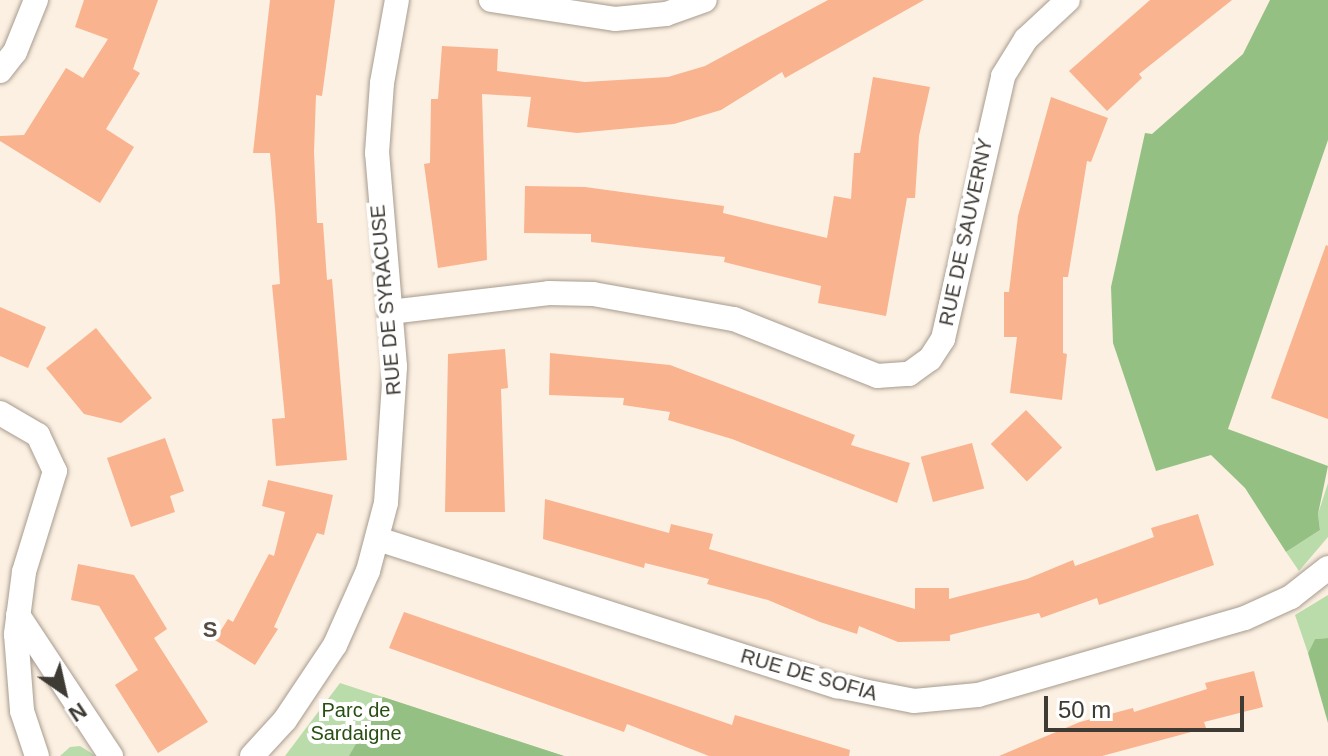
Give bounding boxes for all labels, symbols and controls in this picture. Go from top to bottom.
street label: RUE DE SAUVERNY [934,136,998,328]
street label: RUE DE SYRACUSE [366,204,406,396]
district label: S [203,617,217,643]
street label: RUE DE SOFIA [738,644,880,706]
north arrow [24,652,104,732]
scale bar [1048,680,1248,730]
text: 50 m [1058,696,1111,723]
text: N [64,698,91,727]
park label: Parc de Sardaigne [310,699,402,746]

